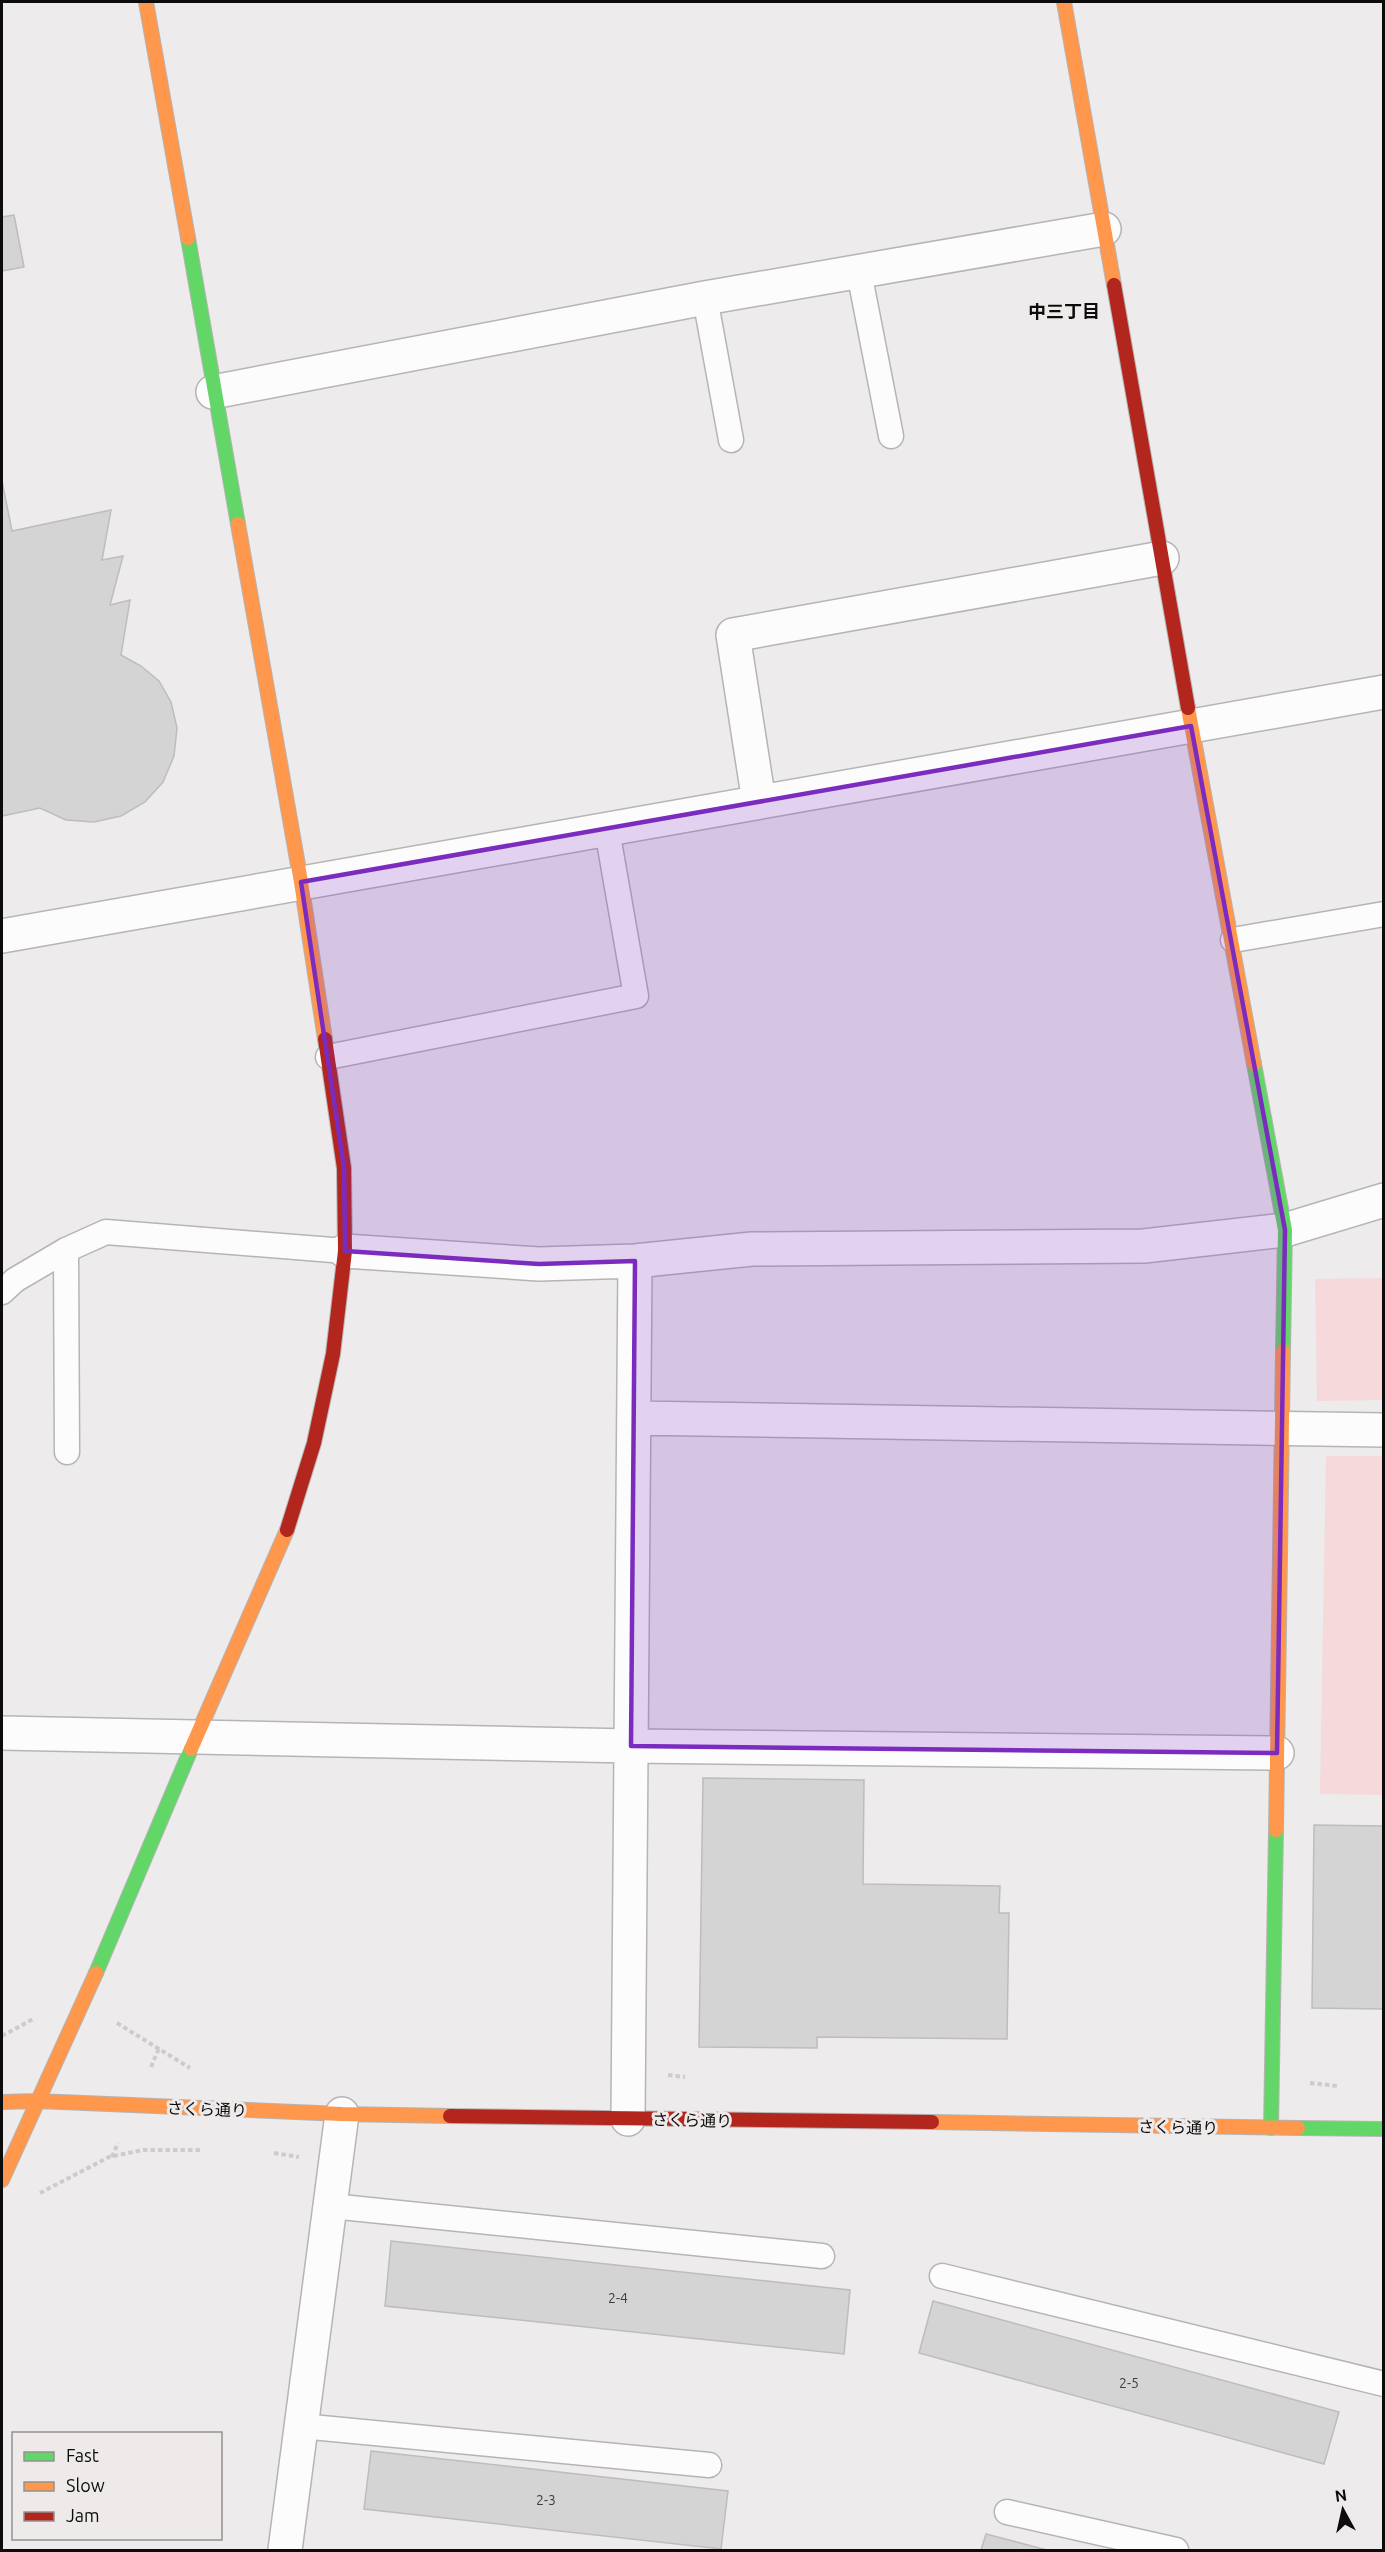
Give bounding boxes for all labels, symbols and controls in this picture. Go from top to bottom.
district label: 中三丁目 [1028,301,1100,321]
street label: さくら通り [167,2099,247,2119]
street label: さくら通り [652,2110,732,2130]
street label: さくら通り [1138,2117,1218,2137]
house number: 2-4 [608,2290,628,2306]
house number: 2-5 [1119,2375,1139,2391]
legend [12,2432,222,2540]
text: Fast [66,2445,99,2465]
text: Slow [66,2475,105,2495]
north arrow [1313,2480,1373,2540]
text: N [1334,2485,1348,2505]
house number: 2-3 [536,2492,556,2508]
text: Jam [66,2505,100,2525]

